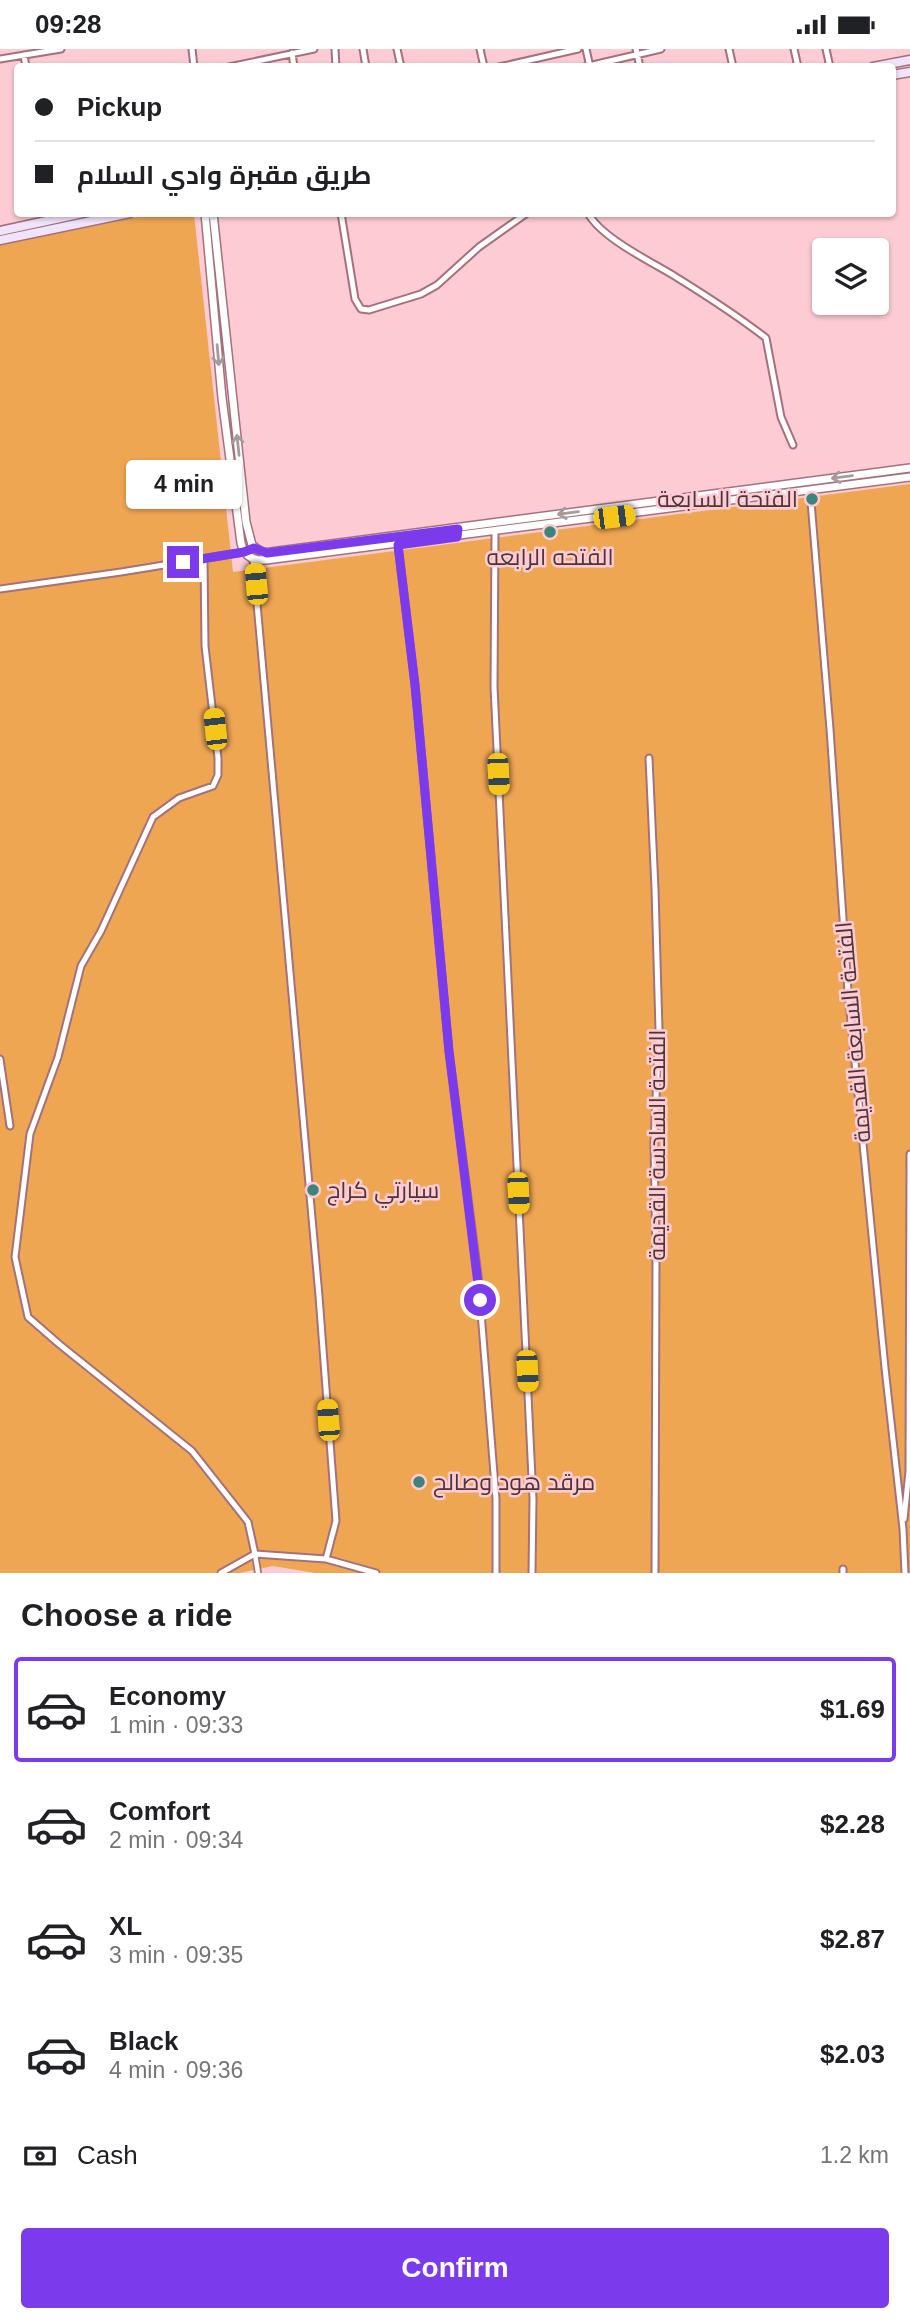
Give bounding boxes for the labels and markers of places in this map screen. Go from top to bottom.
place label: الفتحة السابعة [657,486,798,512]
marker: الفتحة السابعة [804,491,820,507]
marker: الفتحه الرابعه [542,524,558,540]
place label: الفتحه الرابعه [486,544,614,570]
place label: سيارتي كراج [327,1177,439,1208]
marker: سيارتي كراج [305,1182,321,1198]
place label: مرقد هود وصالح [433,1469,595,1498]
marker: مرقد هود وصالح [411,1474,427,1490]

